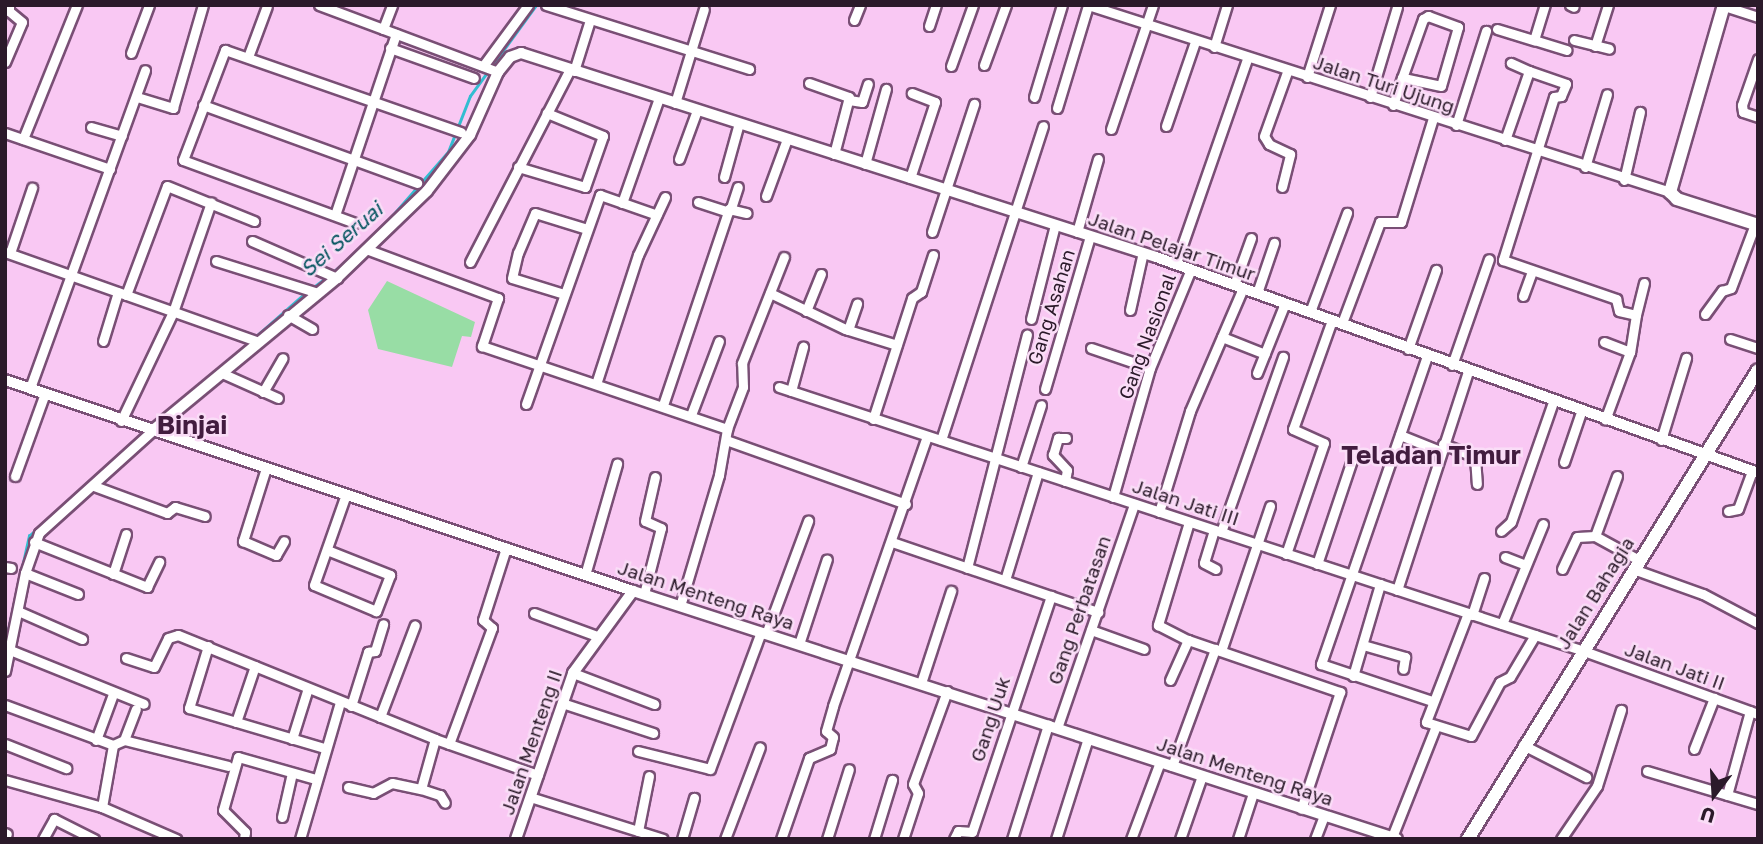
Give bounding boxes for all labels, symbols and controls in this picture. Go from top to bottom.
street label: Jalan Turi Ujung [1310,50,1458,118]
water label: Sei Seruai [295,197,387,281]
street label: Jalan Pelajar Timur [1085,207,1259,285]
street label: Gang Asahan [1023,246,1079,368]
street label: Gang Nasional [1114,270,1180,402]
district label: Binjai [157,409,227,441]
district label: Teladan Timur [1341,439,1521,471]
street label: Jalan Jati III [1130,474,1242,530]
street label: Gang Perbatasan [1043,533,1115,687]
street label: Jalan Bahagia [1551,533,1639,653]
street label: Jalan Menteng Raya [615,556,797,634]
street label: Jalan Jati II [1622,637,1728,695]
street label: Jalan Menteng II [495,666,567,818]
street label: Gang Uuk [966,673,1014,765]
street label: Jalan Menteng Raya [1154,732,1336,810]
north arrow [1679,760,1749,830]
text: U [1698,803,1718,829]

